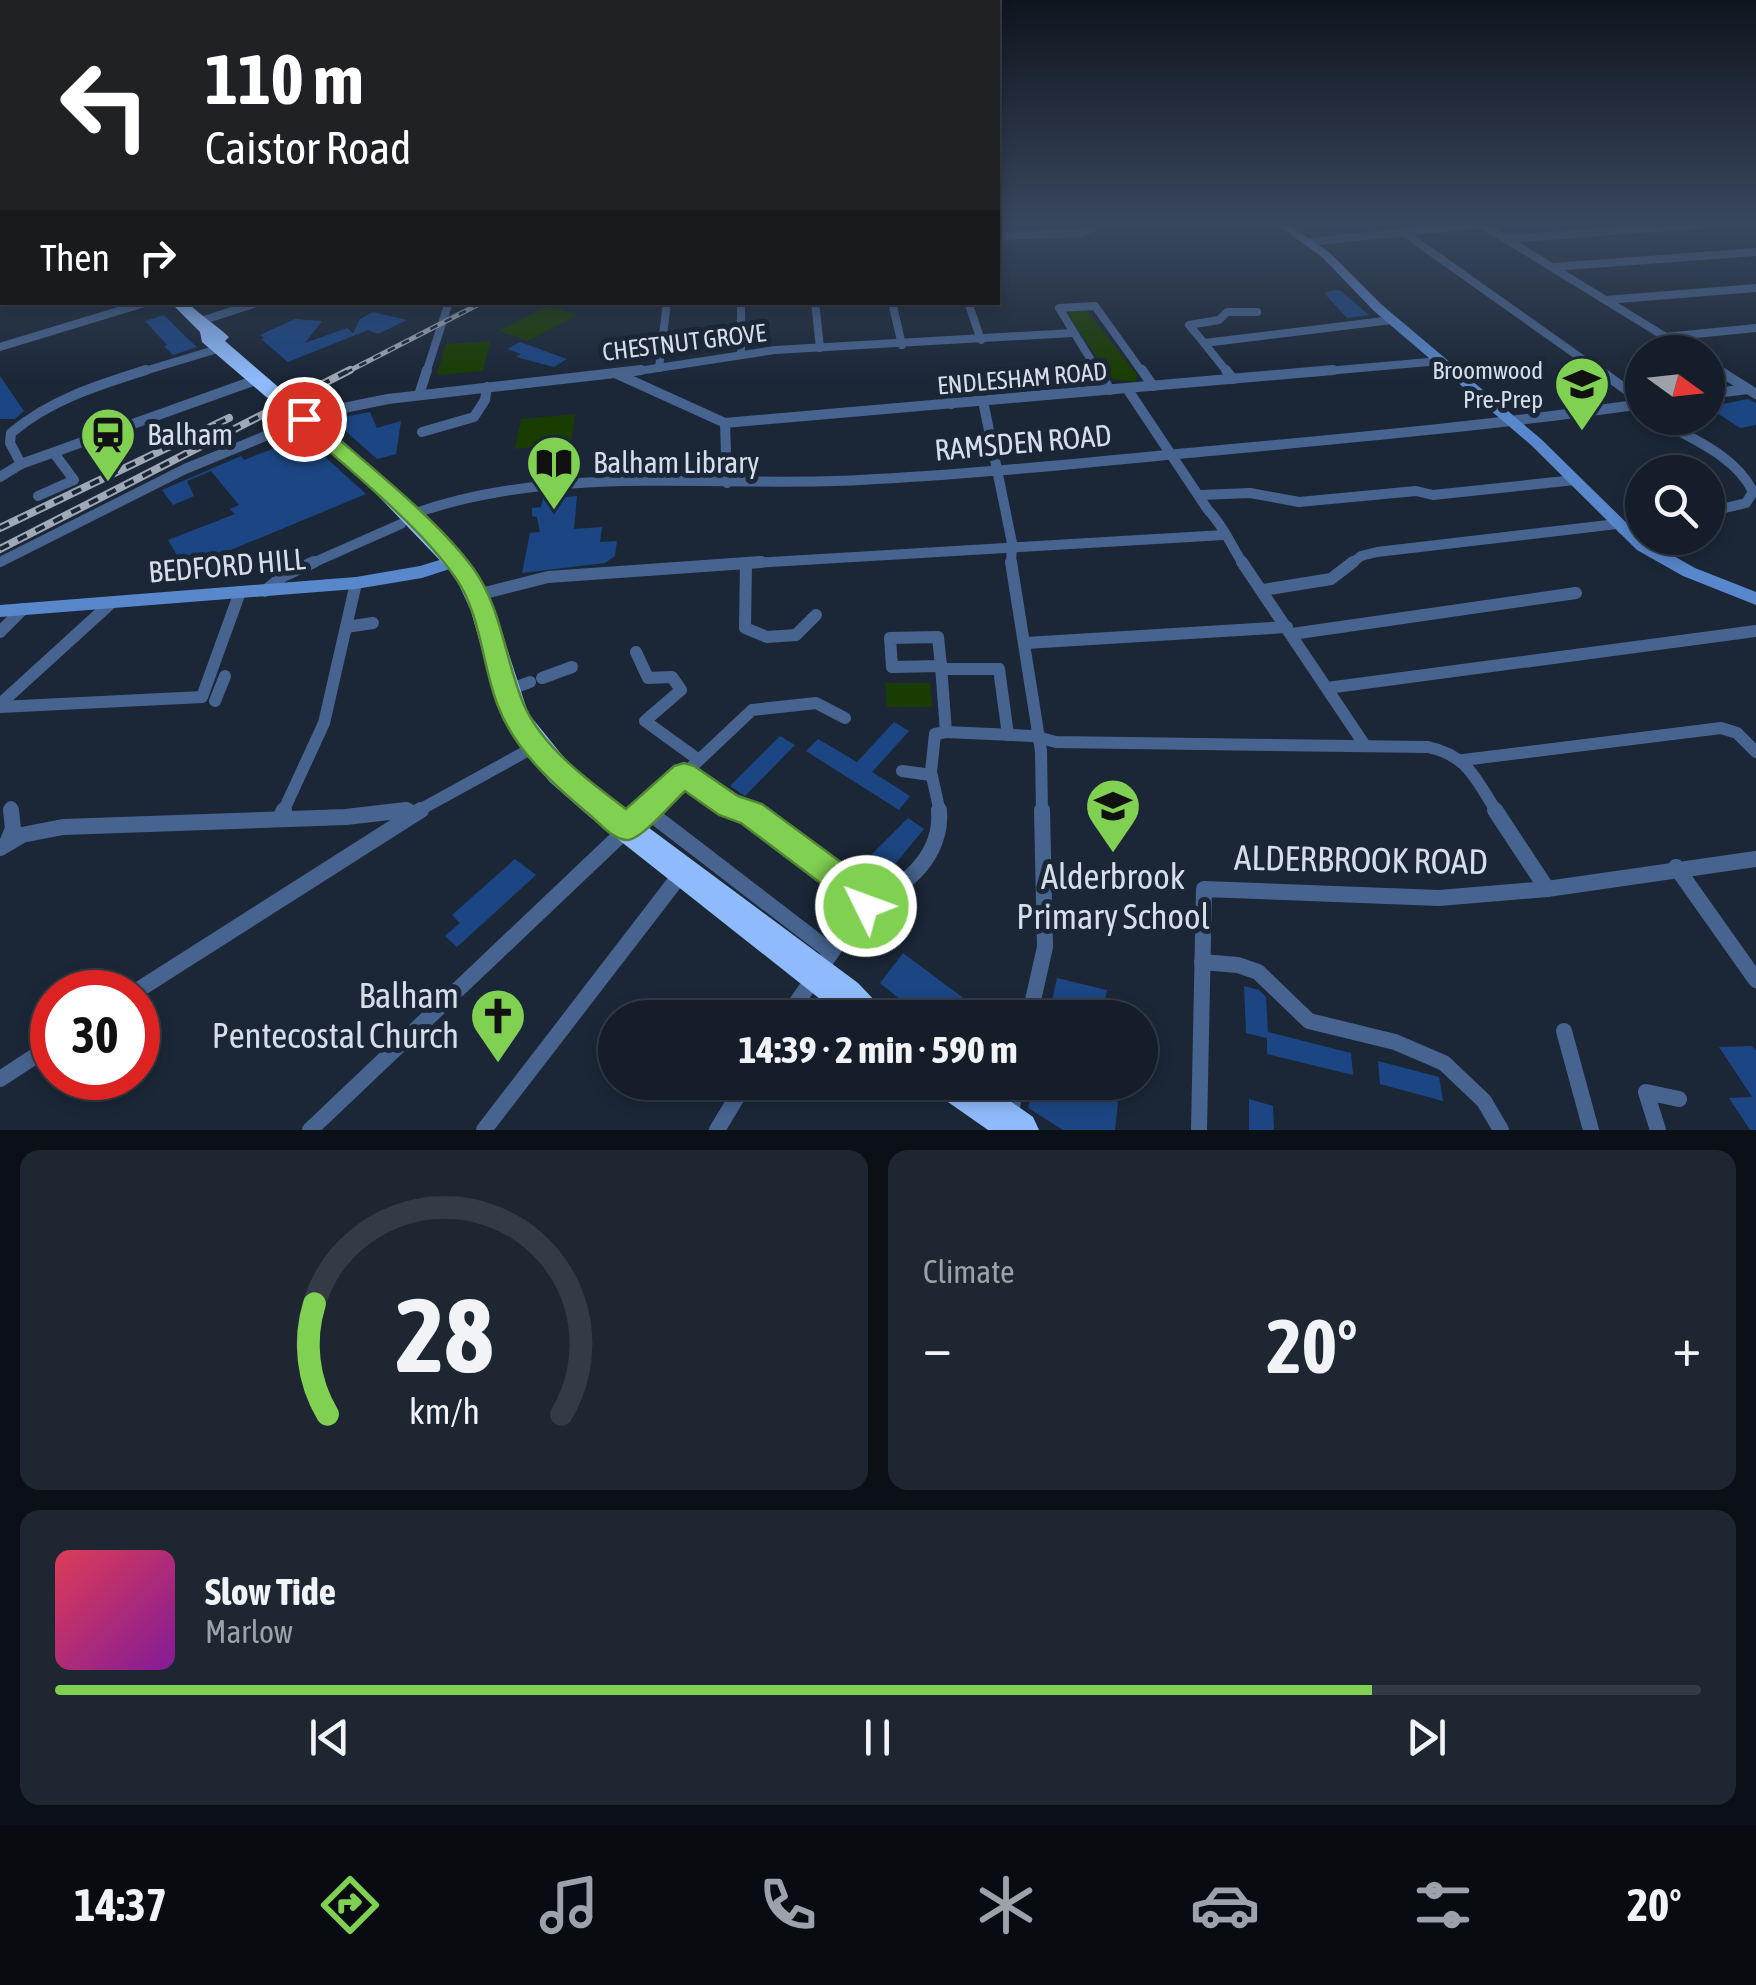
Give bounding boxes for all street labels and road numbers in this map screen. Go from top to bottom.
street label: CHESTNUT GROVE [601,318,768,366]
street label: ENDLESHAM ROAD [936,357,1108,399]
street label: RAMSDEN ROAD [933,417,1113,467]
street label: BEDFORD HILL [147,541,307,589]
street label: ALDERBROOK ROAD [1234,837,1488,881]

